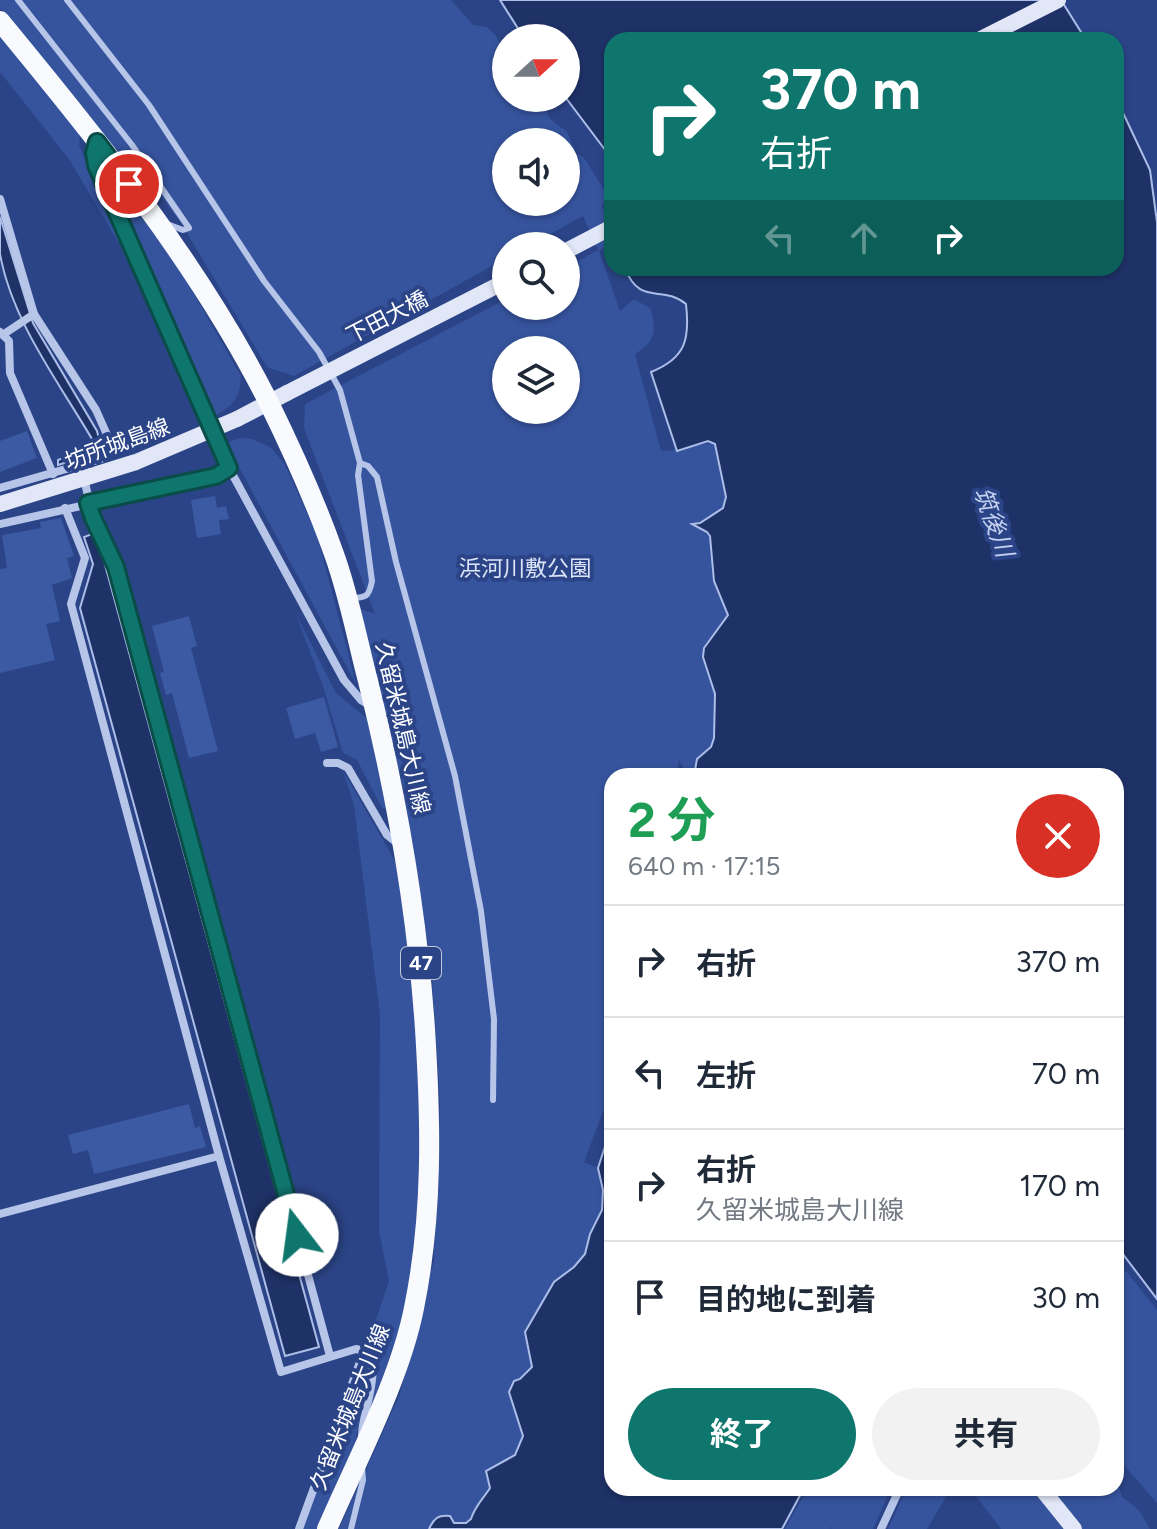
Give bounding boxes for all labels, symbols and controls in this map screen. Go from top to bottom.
north arrow [492,24,580,112]
map controls [492,24,580,424]
text: 370 m [760,56,921,123]
icon: right [628,64,732,168]
button: sound [492,128,580,216]
text: 右折 [760,132,832,175]
pin [95,150,163,218]
icon: arrive [107,162,151,206]
icon: left [758,216,802,260]
icon: ahead [842,216,886,260]
icon: right [926,216,970,260]
button: search [492,232,580,320]
street label: 下田大橋 [342,285,432,349]
button: layers [492,336,580,424]
street label: 坊所城島線 [61,413,173,475]
water label: 筑後川 [968,483,1021,564]
park label: 浜河川敷公園 [459,555,591,582]
street label: 久留米城島大川線 [370,639,436,817]
text: 2 分 [628,791,715,849]
button: close [1016,794,1100,878]
text: 640 m · 17:15 [628,850,781,882]
icon: right [628,939,672,983]
text: 370 m [1015,943,1100,980]
text: 右折 [696,945,756,982]
road number: 47 [401,947,441,979]
icon: left [628,1051,672,1095]
text: 70 m [1032,1055,1100,1092]
text: 左折 [696,1057,756,1094]
text: 右折 [696,1151,756,1188]
icon: right [628,1163,672,1207]
text: 170 m [1019,1167,1100,1204]
position arrow [255,1193,339,1277]
text: 久留米城島大川線 [696,1194,904,1226]
icon: arrive [628,1275,672,1319]
text: 30 m [1032,1279,1100,1316]
text: 目的地に到着 [696,1281,876,1318]
street label: 久留米城島大川線 [305,1320,395,1494]
button: 終了 [628,1388,856,1480]
button: 共有 [872,1388,1100,1480]

